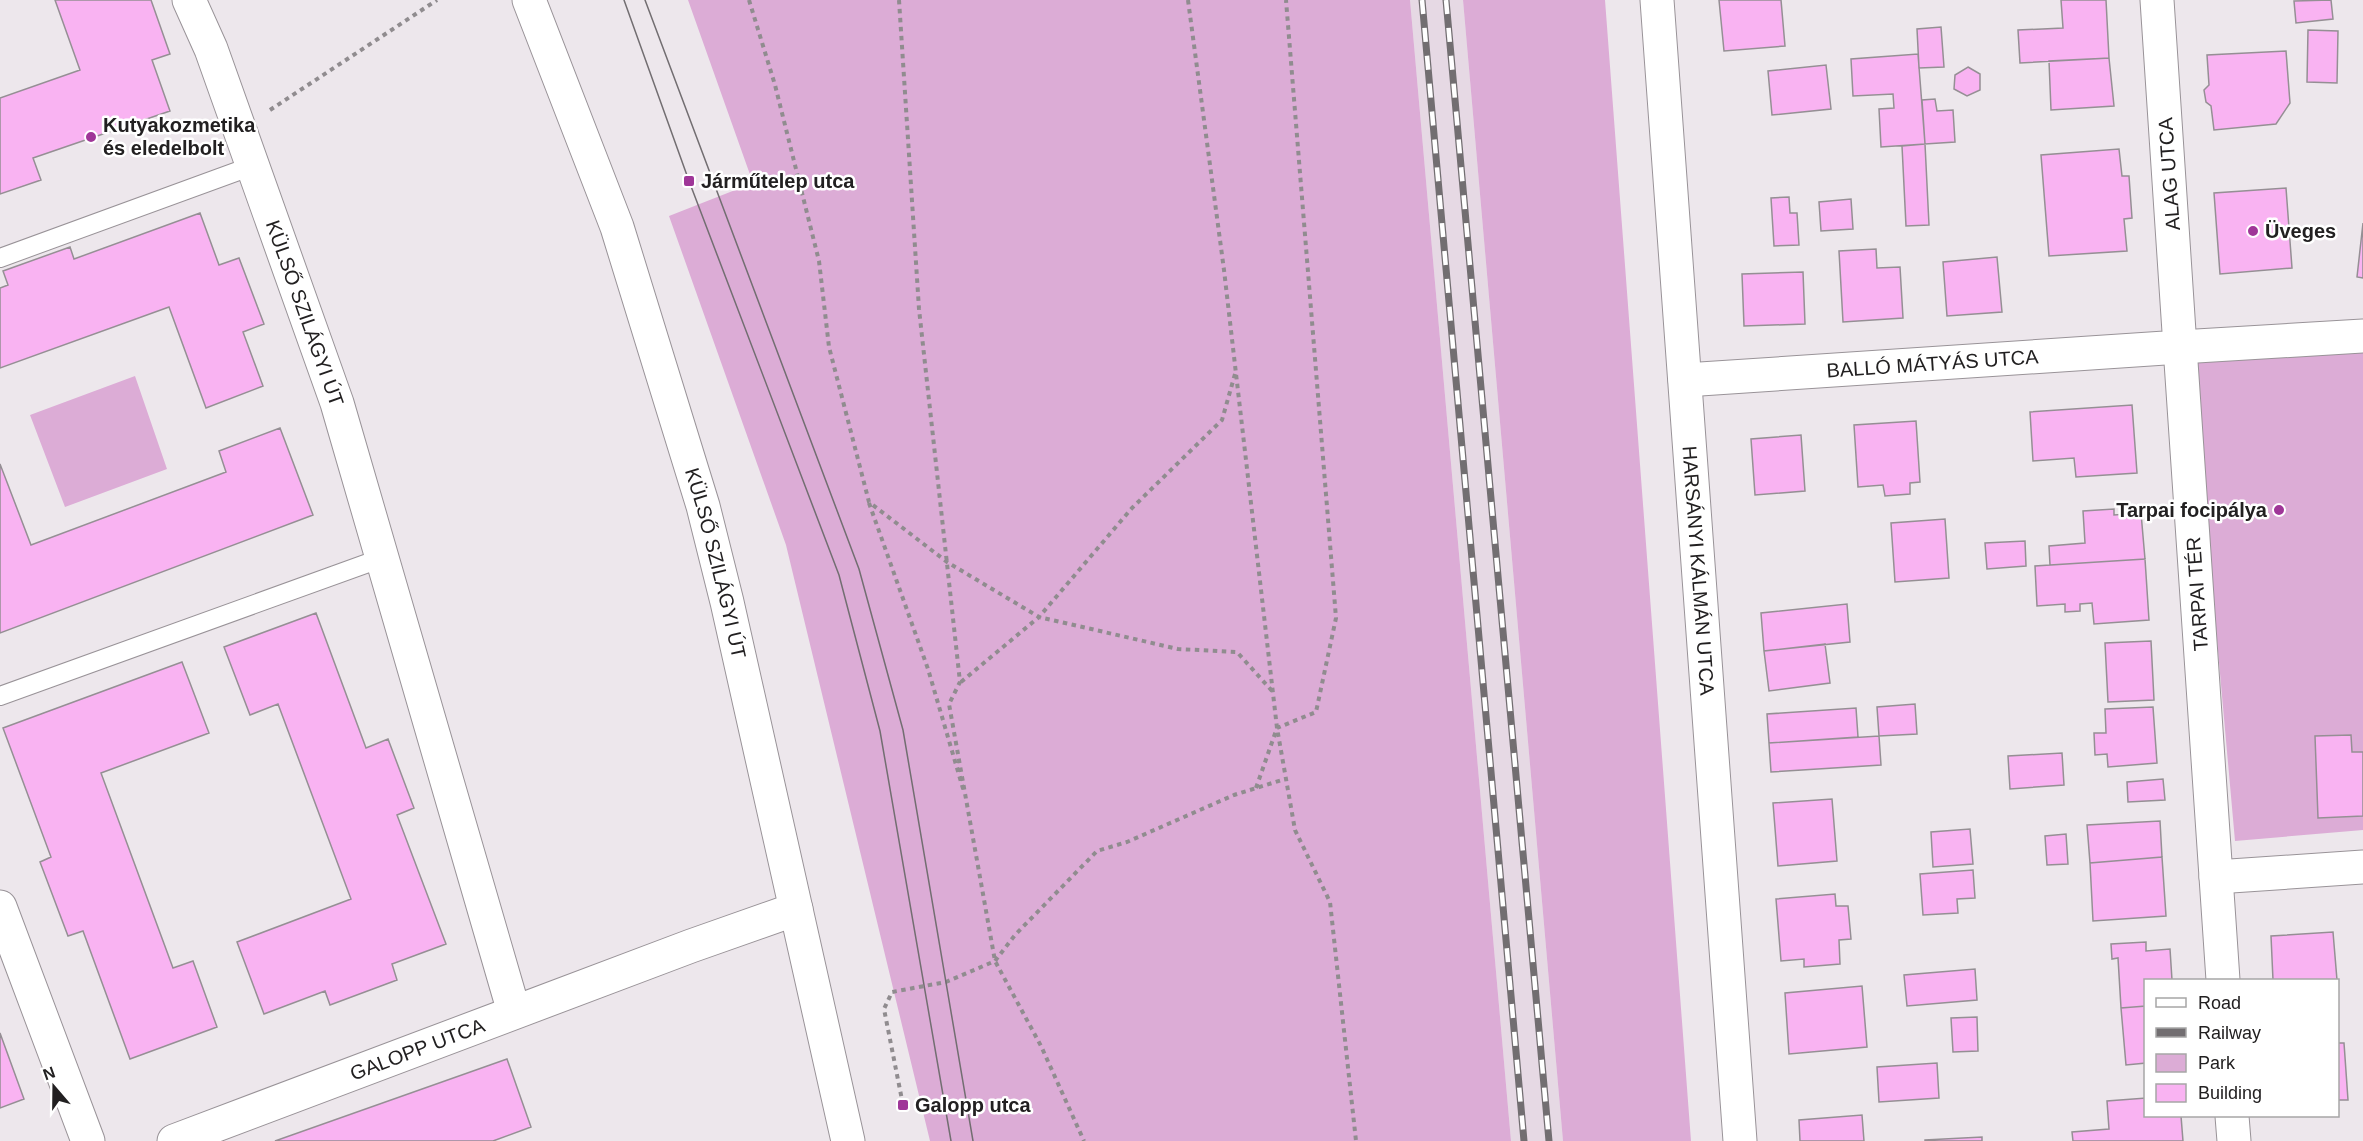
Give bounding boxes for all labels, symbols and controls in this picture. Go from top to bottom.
place label: Kutyakozmetika és eledelbolt [103,114,256,159]
street label: ALAG UTCA [2154,116,2184,231]
marker: Kutyakozmetika és eledelbolt [84,130,98,144]
place label: Járműtelep utca [701,170,855,192]
marker: Járműtelep utca [682,174,696,188]
street label: KÜLSŐ SZILÁGYI ÚT [262,217,348,409]
place label: Üveges [2265,220,2336,242]
marker: Üveges [2246,224,2260,238]
street label: BALLÓ MÁTYÁS UTCA [1826,345,2040,382]
street label: HARSÁNYI KÁLMÁN UTCA [1678,445,1719,697]
street label: KÜLSŐ SZILÁGYI ÚT [681,465,750,660]
place label: Tarpai focipálya [2116,499,2268,521]
marker: Tarpai focipálya [2272,503,2286,517]
street label: TARPAI TÉR [2182,536,2212,652]
legend [2144,979,2339,1117]
text: Road [2198,993,2241,1013]
street label: GALOPP UTCA [347,1014,488,1085]
text: Railway [2198,1023,2261,1043]
text: Park [2198,1053,2236,1073]
north arrow [24,1057,84,1117]
text: N [41,1063,57,1083]
text: Building [2198,1083,2262,1103]
place label: Galopp utca [915,1094,1031,1116]
marker: Galopp utca [896,1098,910,1112]

